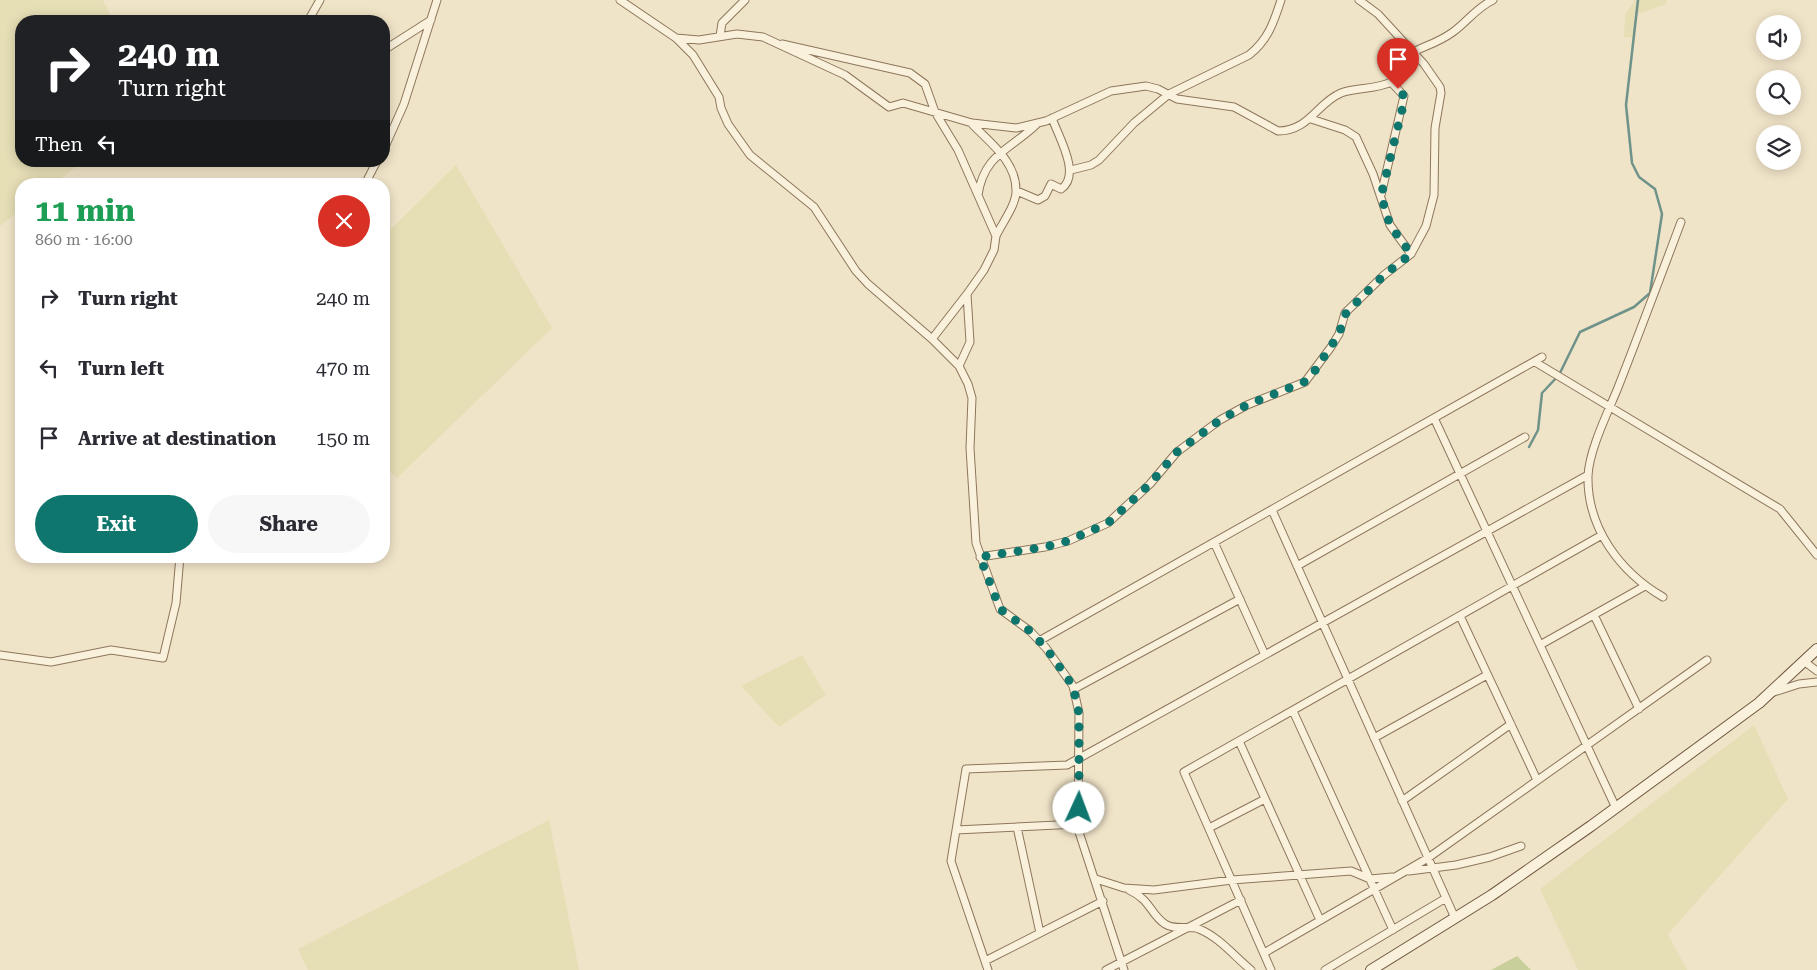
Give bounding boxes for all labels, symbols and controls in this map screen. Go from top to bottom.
map controls [1756,15,1801,170]
button: sound [1756,15,1801,60]
text: 240 m [118,34,219,75]
icon: right [35,35,100,100]
pin [1377,38,1419,89]
icon: arrive [1384,45,1412,73]
button: search [1756,70,1801,115]
text: Turn right [118,76,226,101]
button: layers [1756,125,1801,170]
icon: left [93,130,121,158]
text: Then [35,133,83,156]
text: 11 min [35,193,135,228]
button: close [318,195,370,247]
text: 860 m · 16:00 [35,230,133,249]
icon: right [35,284,63,312]
text: Turn right [78,287,178,310]
text: 240 m [316,287,370,310]
icon: left [35,354,63,382]
text: Turn left [78,357,164,380]
text: 470 m [316,357,370,380]
icon: arrive [35,424,63,452]
text: Arrive at destination [78,427,276,450]
text: 150 m [316,427,370,450]
button: Exit [35,495,198,553]
button: Share [208,495,370,553]
position arrow [1052,781,1104,833]

